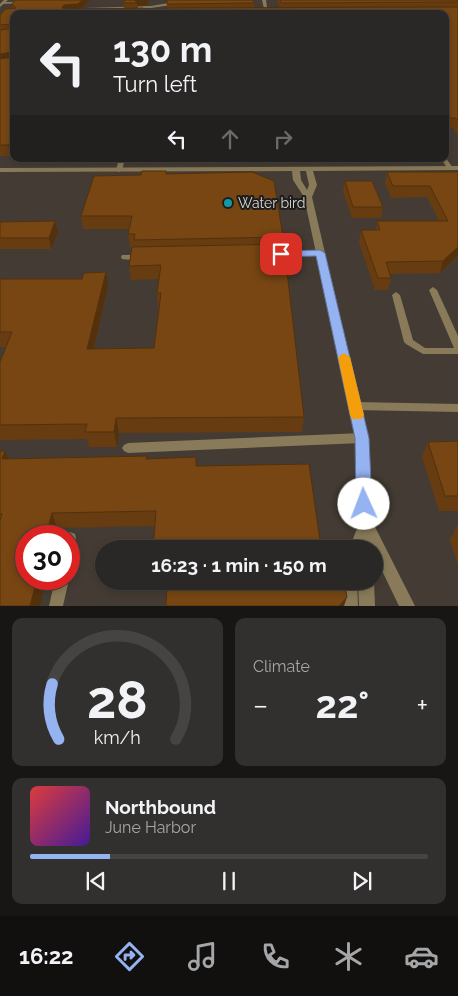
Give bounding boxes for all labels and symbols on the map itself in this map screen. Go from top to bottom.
place label: Water bird [238,195,306,211]
marker: Water bird [222,197,234,209]
pin [260,233,302,275]
position arrow [337,477,389,529]
speed limit sign: 30 [15,525,80,590]

